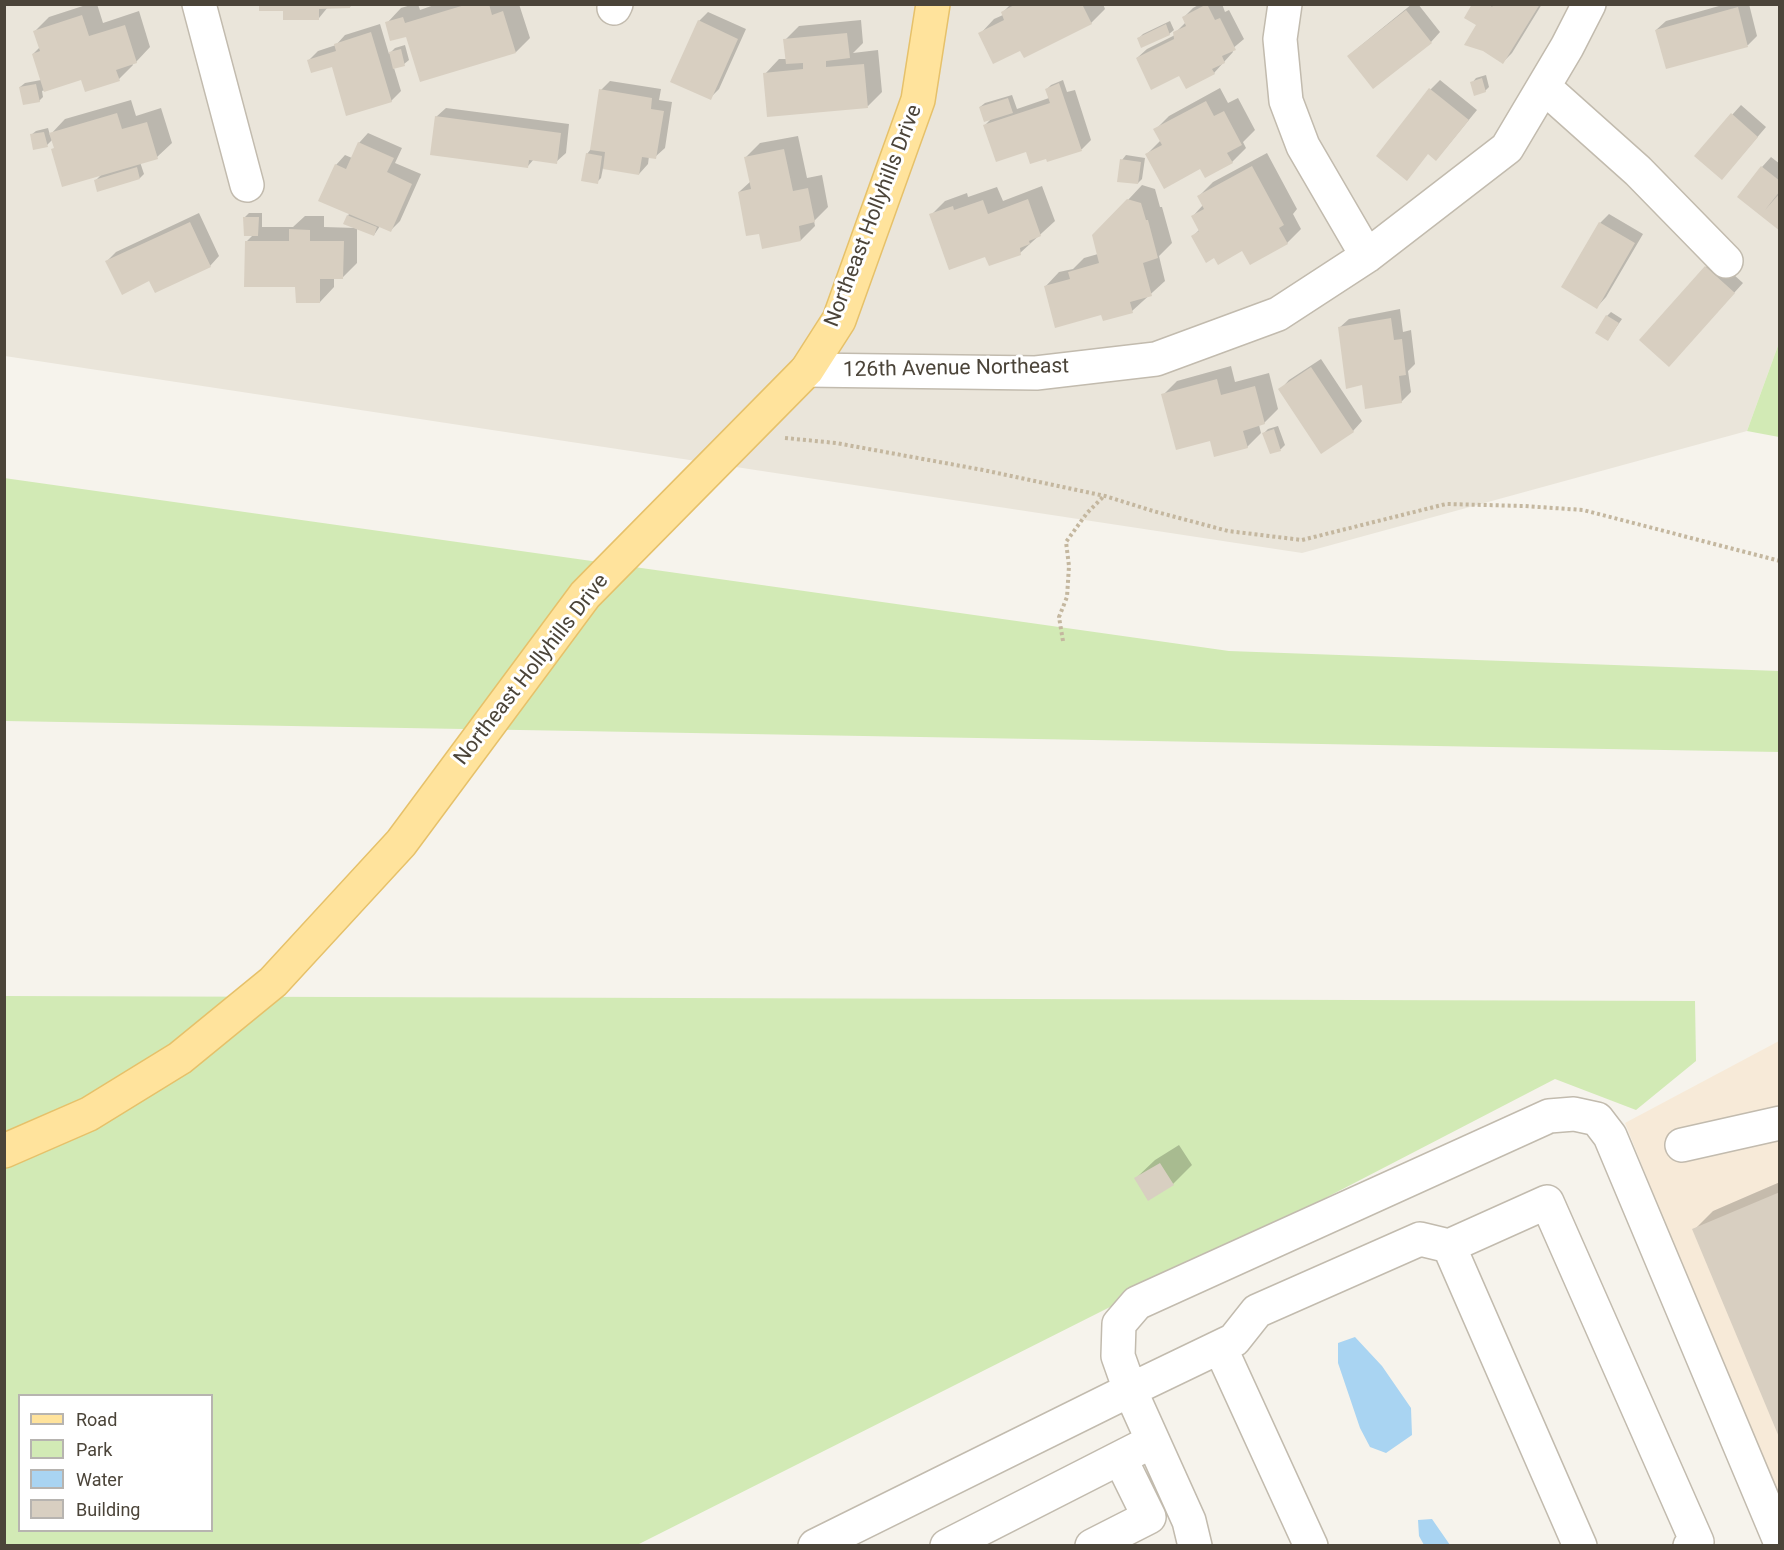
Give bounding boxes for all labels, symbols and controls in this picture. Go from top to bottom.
street label: Northeast Hollyhills Drive [820,101,928,331]
street label: 126th Avenue Northeast [843,354,1069,384]
street label: Northeast Hollyhills Drive [450,569,614,771]
legend [18,1394,213,1532]
text: Road [76,1409,117,1430]
text: Park [76,1439,112,1460]
text: Water [76,1469,123,1490]
text: Building [76,1499,140,1520]

